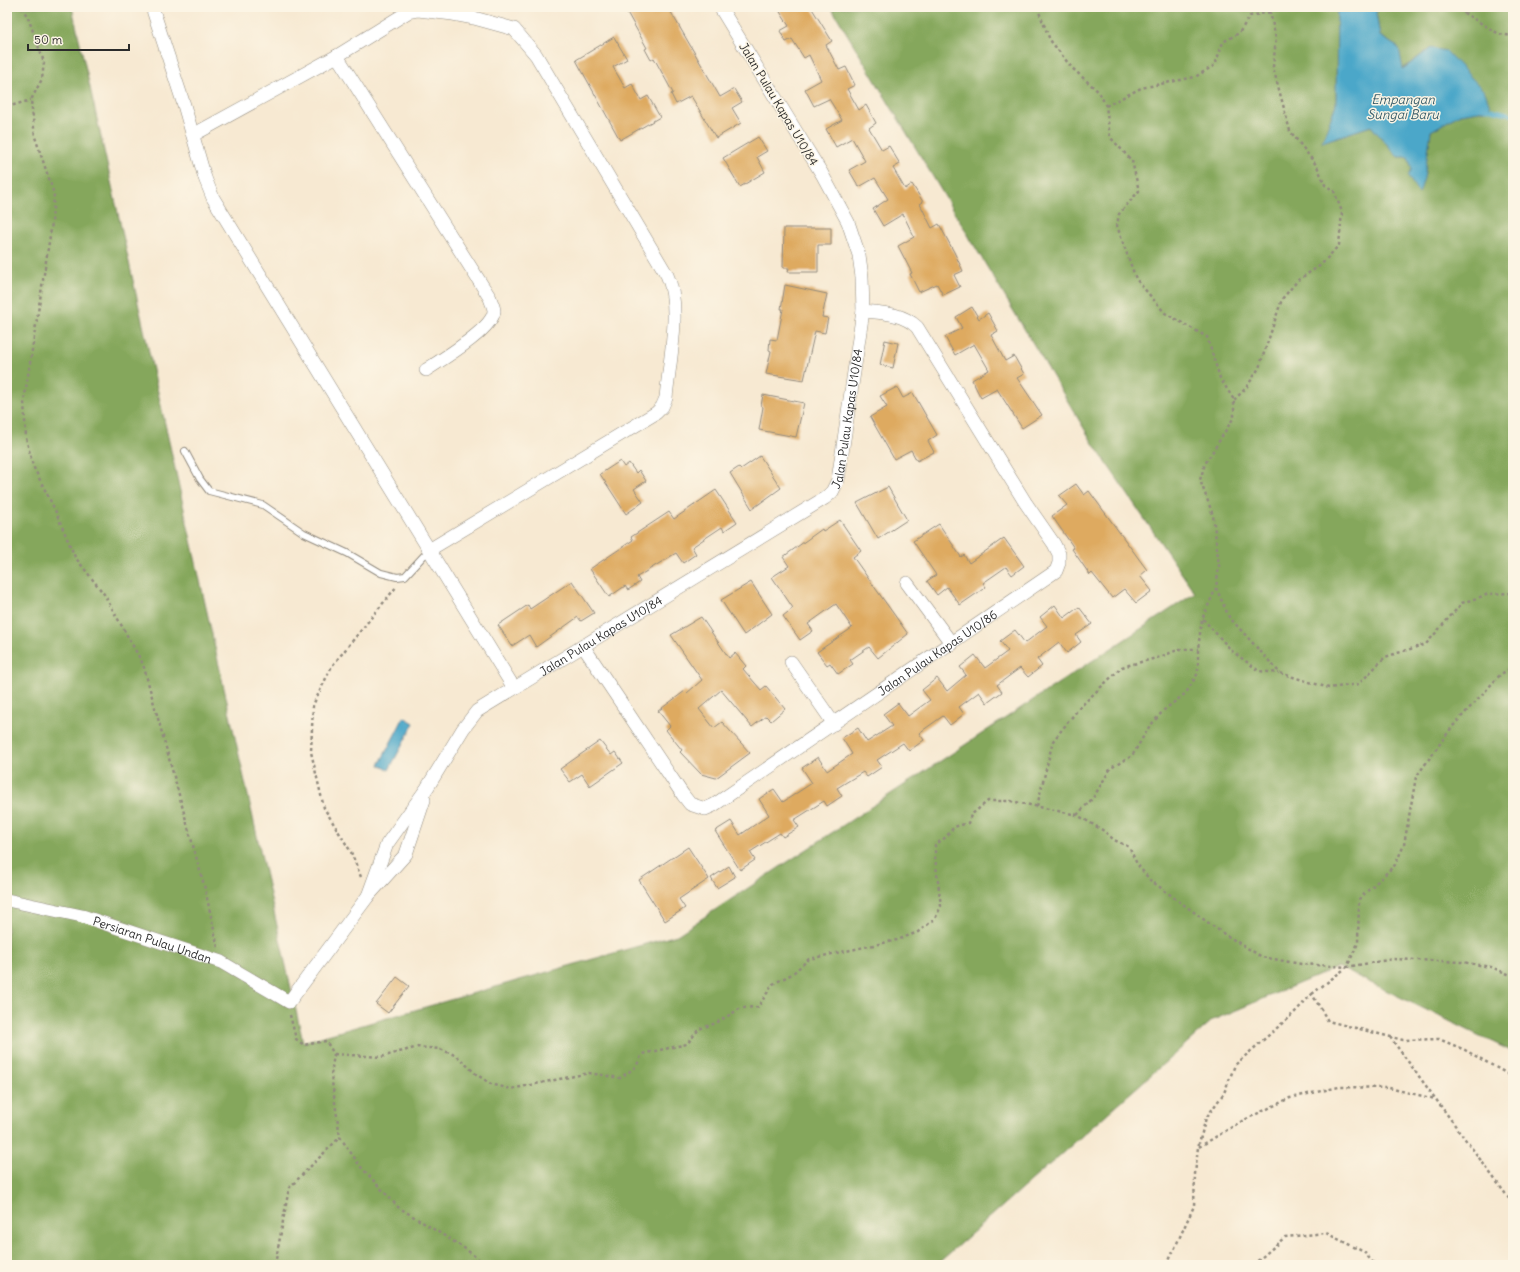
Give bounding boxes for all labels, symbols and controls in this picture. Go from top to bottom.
scale bar [28,26,129,52]
text: 50 m [34,32,63,47]
street label: Jalan Pulau Kapas U10/84 [736,40,822,168]
water label: Empangan Sungai Baru [1367,91,1440,123]
street label: Jalan Pulau Kapas U10/84 [828,347,865,491]
street label: Jalan Pulau Kapas U10/84 [536,592,665,679]
street label: Jalan Pulau Kapas U10/86 [875,606,1000,698]
street label: Persiaran Pulau Undan [91,913,214,966]

